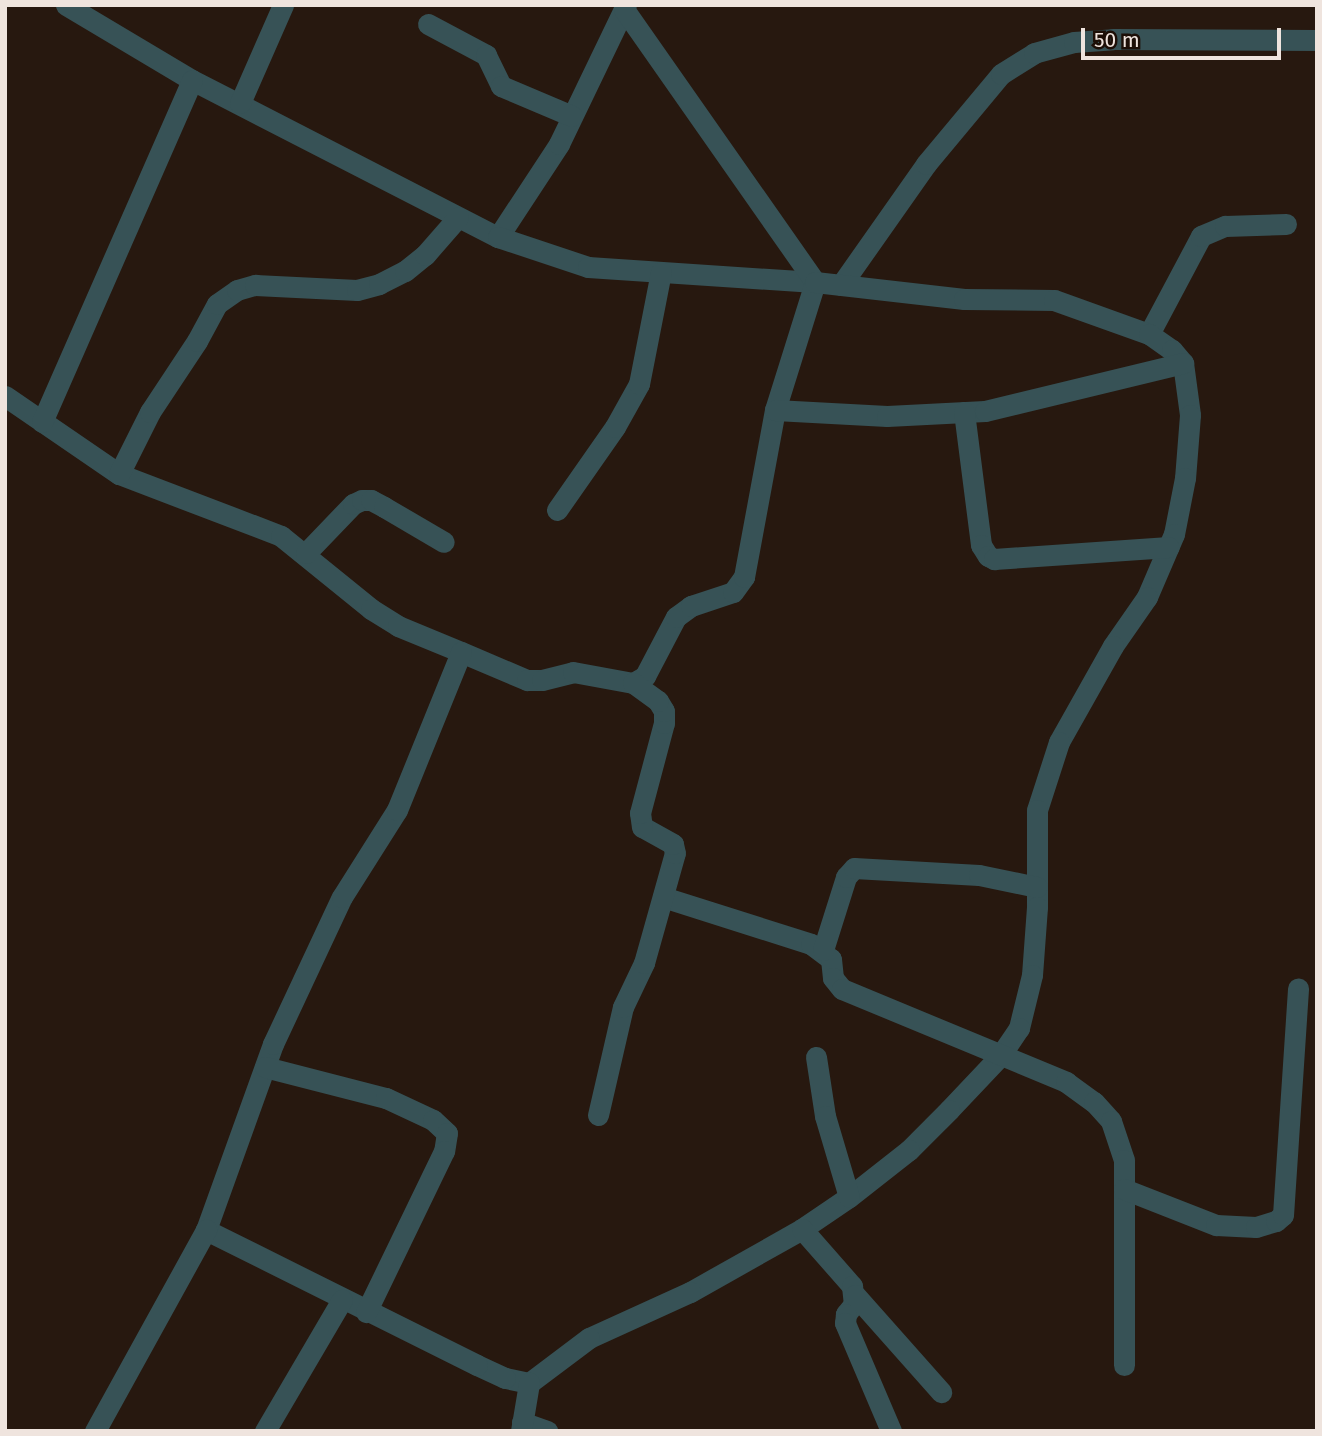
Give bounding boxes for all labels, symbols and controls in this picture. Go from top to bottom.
scale bar [1084,14,1284,58]
text: 50 m [1094,27,1140,53]

